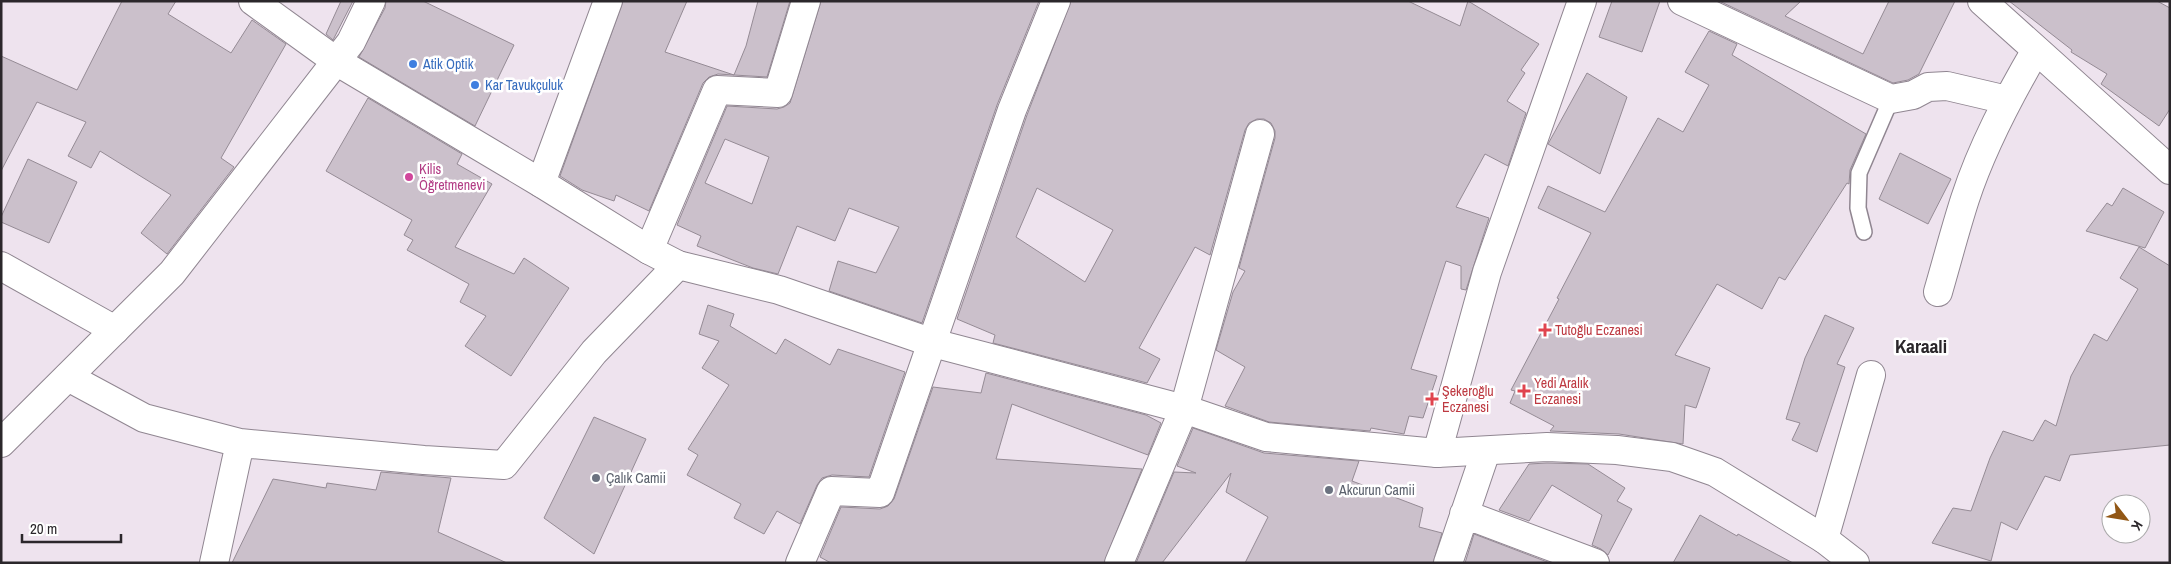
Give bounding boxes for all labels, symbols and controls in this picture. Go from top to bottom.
place label: Atik Optik [422,55,474,73]
marker: Atik Optik [407,58,419,70]
place label: Kar Tavukçuluk [485,76,563,94]
marker: Kar Tavukçuluk [469,79,481,91]
place label: Kilis Öğretmenevi [419,160,485,194]
marker: Kilis Öğretmenevi [403,171,415,183]
place label: Tutoğlu Eczanesi [1555,321,1643,339]
marker: Tutoğlu Eczanesi [1539,324,1551,336]
district label: Karaali [1895,333,1947,359]
place label: Yedi Aralık Eczanesi [1534,374,1589,408]
place label: Şekeroğlu Eczanesi [1442,382,1494,416]
marker: Yedi Aralık Eczanesi [1518,385,1530,397]
marker: Şekeroğlu Eczanesi [1426,393,1438,405]
place label: Çalık Camii [606,469,666,487]
marker: Çalık Camii [590,472,602,484]
place label: Akcurun Camii [1338,481,1415,499]
marker: Akcurun Camii [1323,484,1335,496]
north arrow [2101,494,2151,544]
scale bar [22,512,121,544]
text: 20 m [30,518,57,539]
text: K [2127,518,2147,534]

